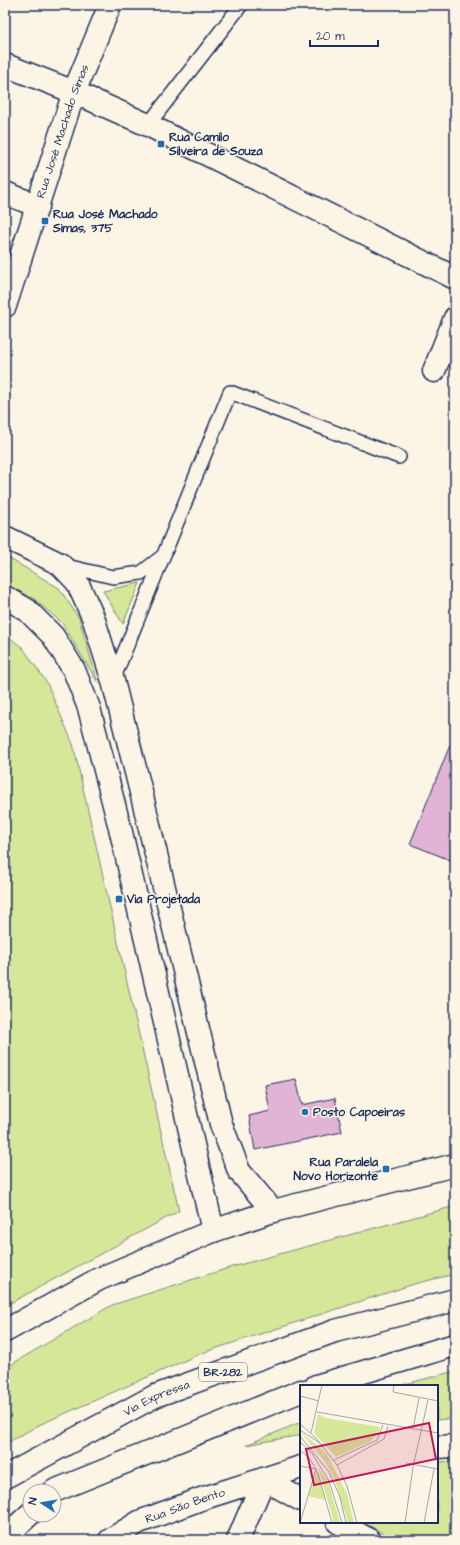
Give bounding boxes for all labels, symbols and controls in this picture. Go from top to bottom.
scale bar [310,22,378,48]
text: 20 m [316,28,345,45]
street label: Rua José Machado Simas [32,62,94,200]
place label: Rua Camilo Silveira de Souza [168,129,263,160]
marker: Rua Camilo Silveira de Souza [156,139,166,149]
place label: Rua José Machado Simas, 375 [52,206,158,237]
marker: Rua José Machado Simas, 375 [40,216,50,226]
place label: Via Projetada [126,891,201,909]
marker: Via Projetada [114,894,124,904]
place label: Posto Capoeiras [313,1104,405,1122]
marker: Posto Capoeiras [300,1107,310,1117]
place label: Rua Paralela Novo Horizonte [293,1154,379,1185]
marker: Rua Paralela Novo Horizonte [381,1164,391,1174]
road number: BR-282 [199,1363,247,1381]
street label: Via Expressa [120,1376,192,1421]
inset map [300,1385,438,1523]
north arrow [22,1483,62,1523]
street label: Rua São Bento [143,1484,227,1528]
text: N [25,1496,41,1506]

